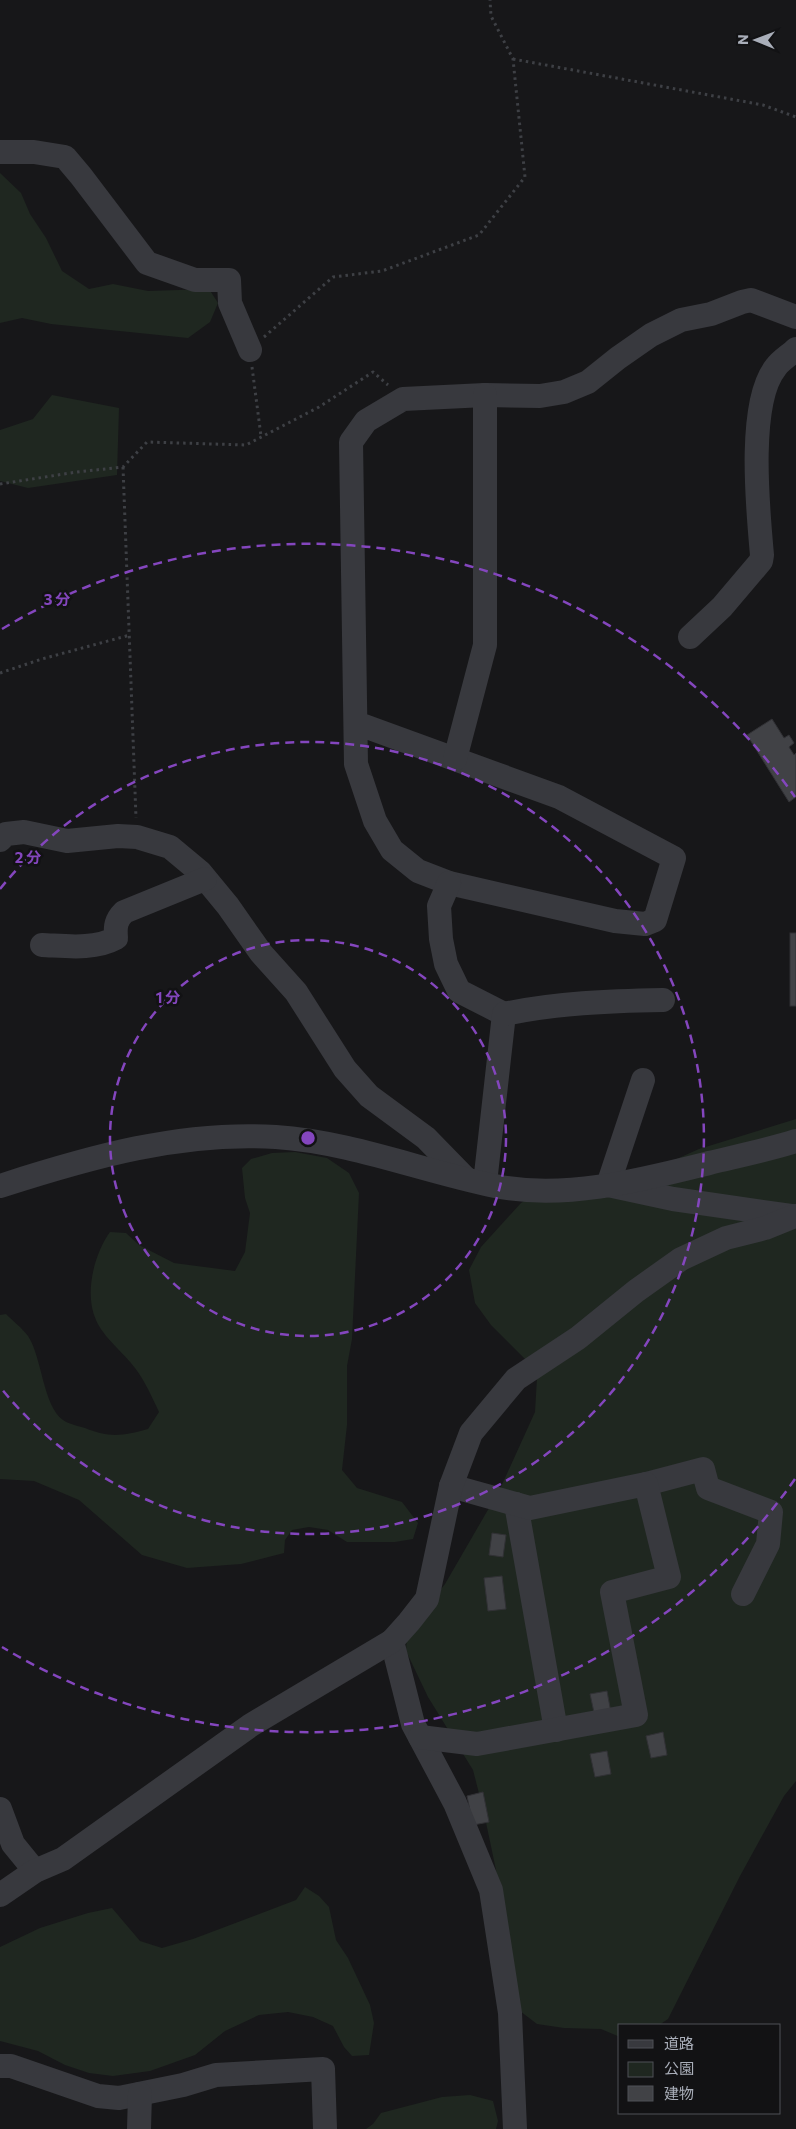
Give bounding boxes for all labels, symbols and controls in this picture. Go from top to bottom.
north arrow [731,15,781,65]
text: N [734,34,751,45]
text: 3 分 [44,590,70,608]
text: 2 分 [15,848,41,866]
text: 1 分 [156,988,180,1006]
centre of rings [299,1129,317,1147]
legend [618,2024,781,2114]
text: 道路 [664,2034,694,2052]
text: 公園 [664,2059,694,2077]
text: 建物 [664,2084,694,2102]

